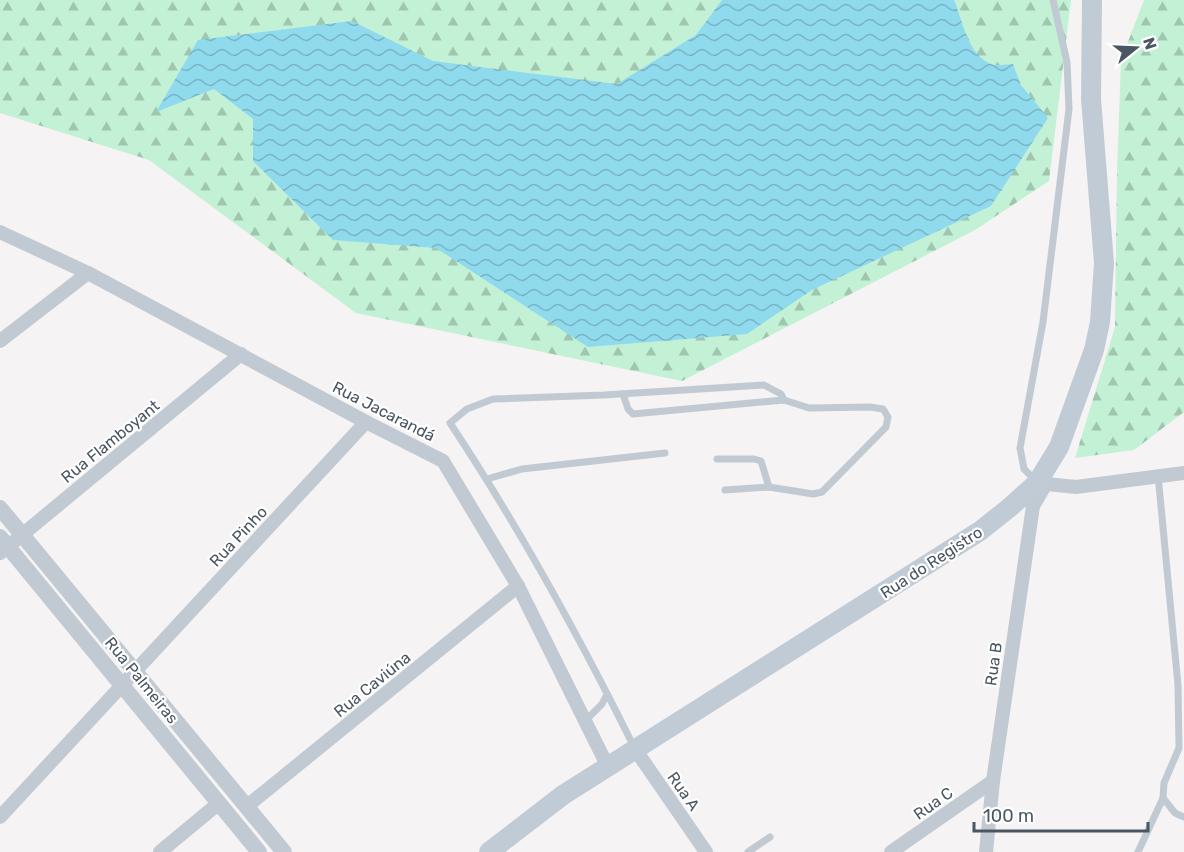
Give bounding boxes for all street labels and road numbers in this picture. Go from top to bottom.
street label: Rua Jacarandá [329,377,438,445]
street label: Rua Flamboyant [57,396,163,487]
street label: Rua Pinho [206,502,271,570]
street label: Rua do Registro [877,522,986,602]
street label: Rua Palmeiras [101,633,182,727]
street label: Rua B [981,641,1006,687]
street label: Rua Caviúna [330,648,414,721]
street label: Rua A [663,768,704,815]
street label: Rua C [910,783,957,824]

